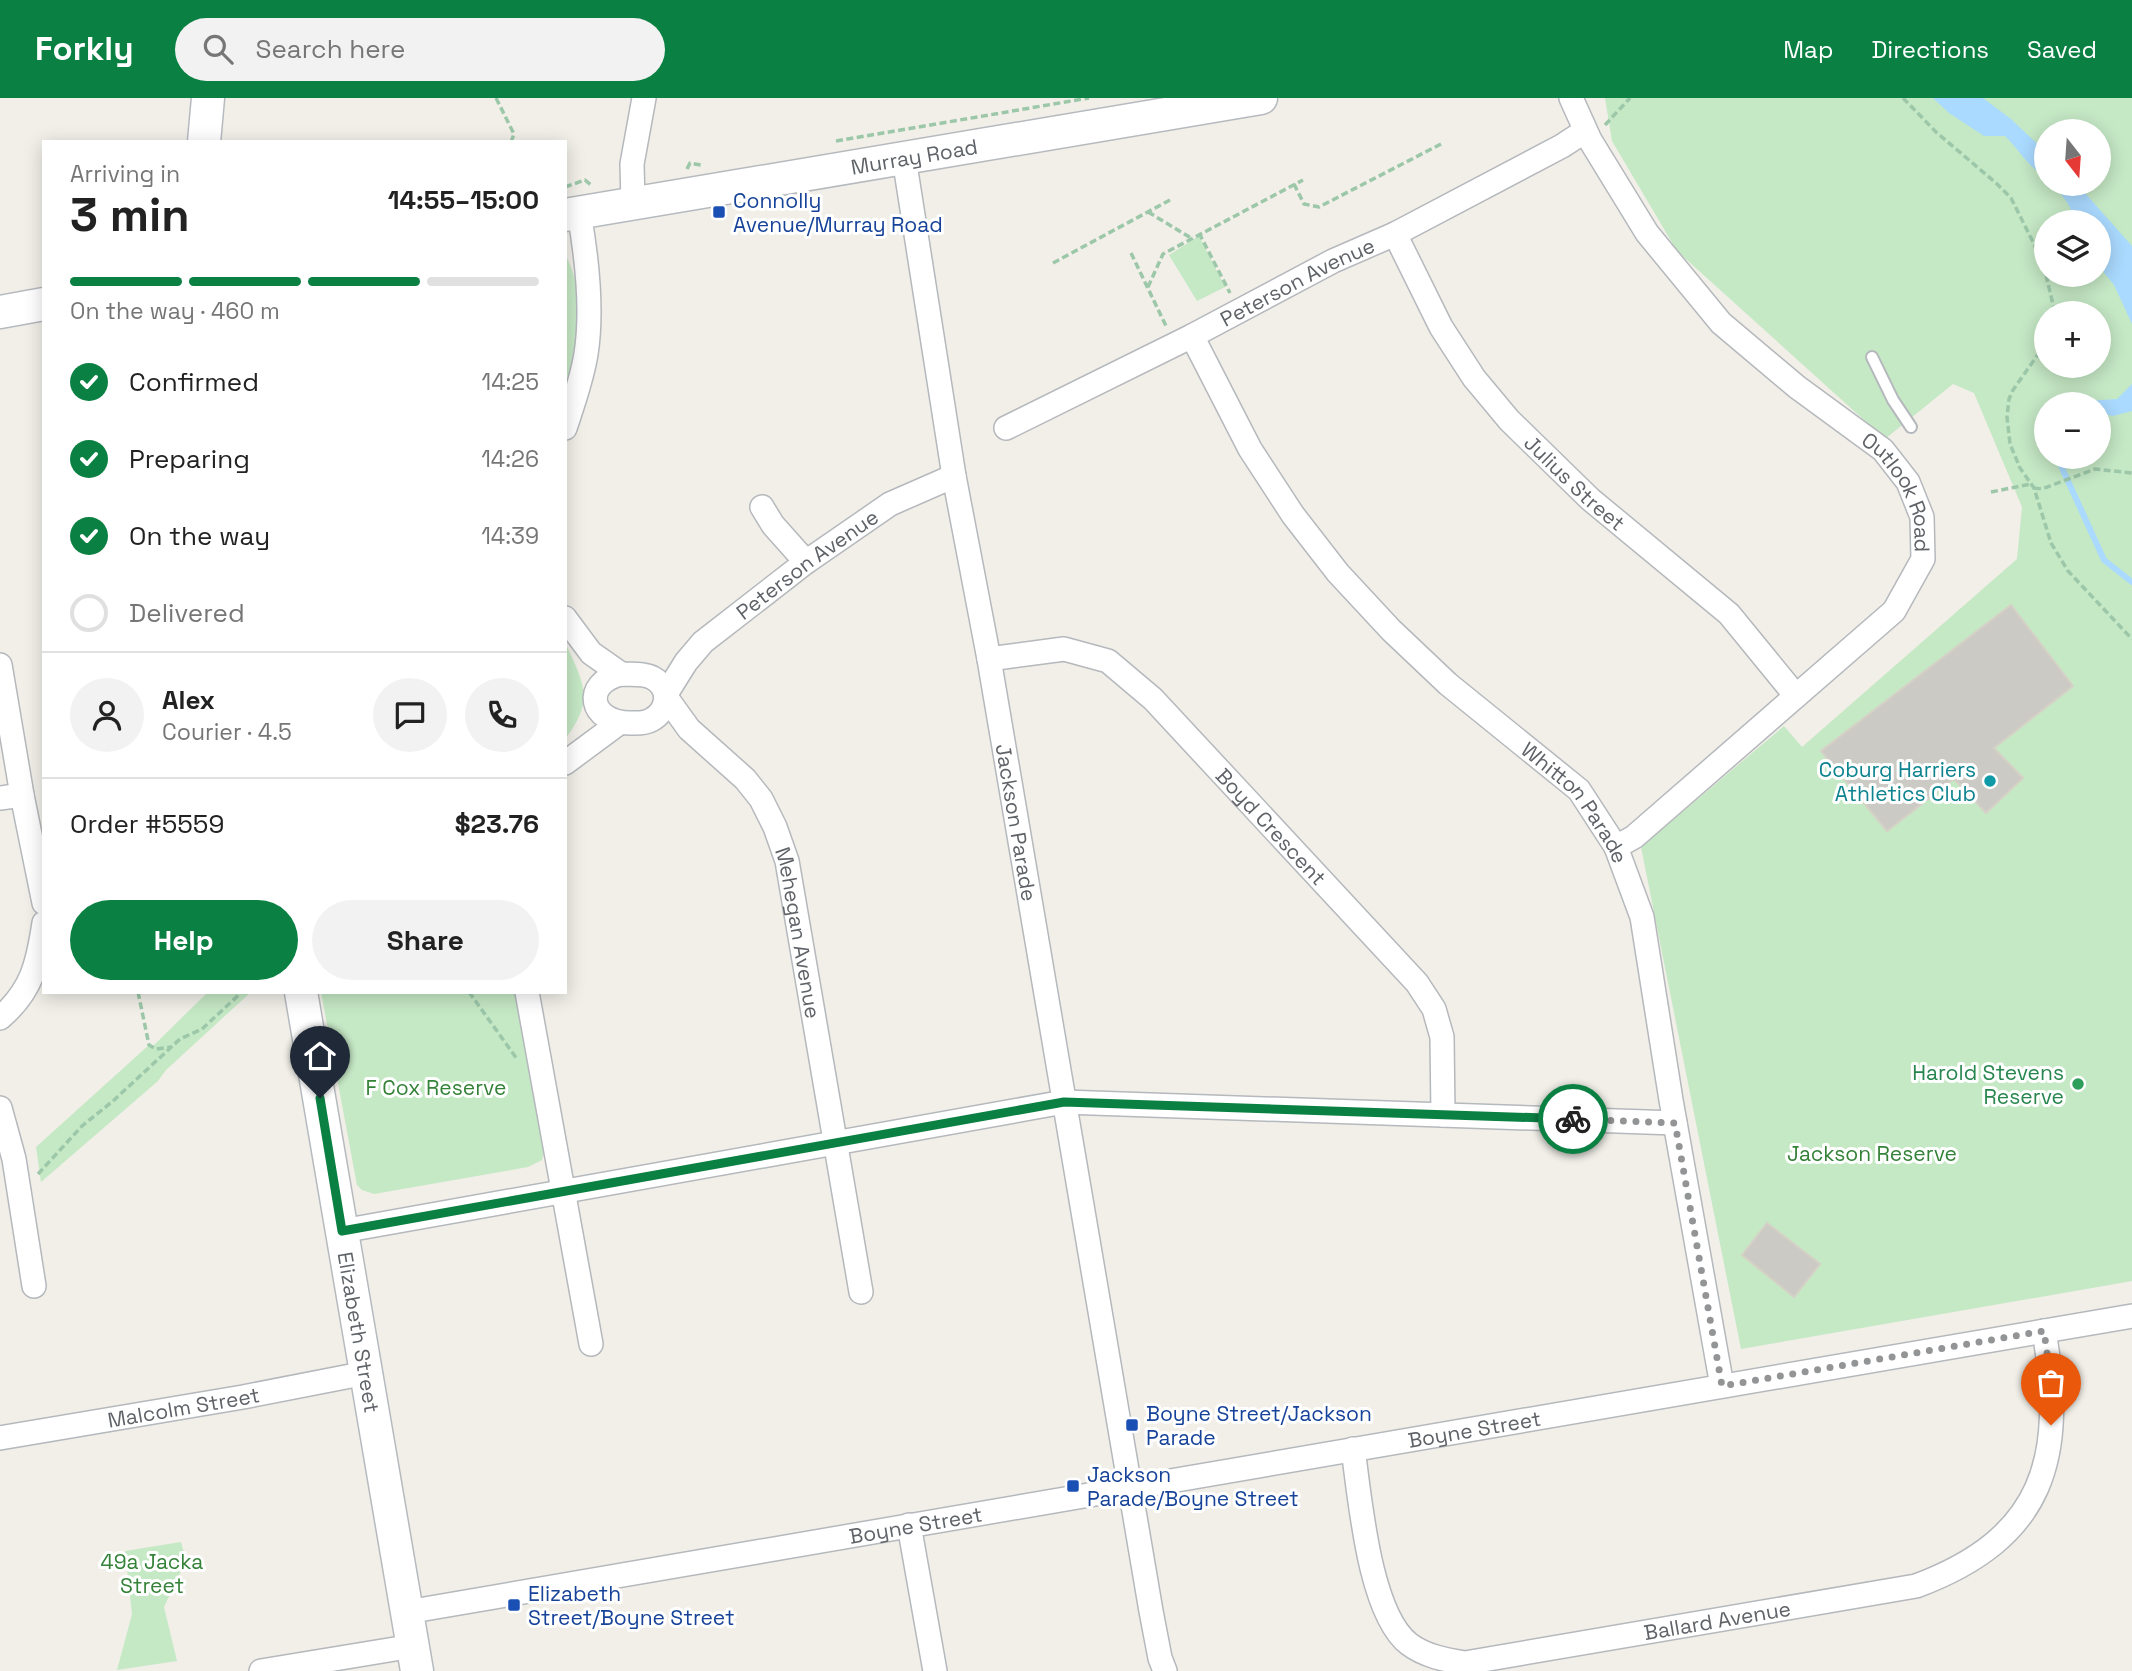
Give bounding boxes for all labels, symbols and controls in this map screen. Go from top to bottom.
search box [175,18,665,81]
text: Forkly [35,28,133,70]
icon: search [199,30,237,68]
text: Search here [255,32,405,66]
text: Map [1783,34,1833,65]
text: Directions [1871,34,1989,65]
text: Saved [2027,34,2097,65]
north arrow [2034,119,2110,196]
map controls [2034,119,2111,469]
street label: Murray Road [849,132,980,180]
text: Arriving in [70,159,180,189]
text: 14:55–15:00 [388,183,539,217]
text: 3 min [70,186,190,244]
place label: Connolly Avenue/Murray Road [733,187,943,238]
marker: Connolly Avenue/Murray Road [711,204,727,220]
button: layers [2034,210,2111,287]
street label: Peterson Avenue [1215,231,1379,332]
text: On the way · 460 m [70,296,280,326]
button: + [2034,301,2111,378]
icon: check [70,363,108,401]
text: Confirmed [129,365,259,399]
text: 14:25 [482,367,539,397]
button: − [2034,392,2111,469]
street label: Outlook Road [1857,426,1936,552]
street label: Julius Street [1519,429,1631,536]
icon: check [70,440,108,478]
text: Preparing [129,442,250,476]
text: 14:26 [481,444,539,474]
street label: Peterson Avenue [730,503,883,625]
icon: check [70,517,108,555]
text: On the way [129,519,270,553]
text: 14:39 [481,521,539,551]
text: Delivered [129,596,245,630]
button: person [70,678,144,752]
button: chat [373,678,447,752]
button: phone [465,678,539,752]
text: Alex [162,683,215,717]
text: Courier · 4.5 [162,717,292,747]
street label: Whitton Parade [1516,735,1634,867]
street label: Jackson Parade [990,742,1043,903]
place label: Coburg Harriers Athletics Club [1819,756,1976,807]
street label: Boyd Crescent [1210,762,1332,891]
marker: Coburg Harriers Athletics Club [1982,773,1998,789]
text: Order #5559 [70,807,224,841]
text: $23.76 [455,807,539,841]
street label: Mehegan Avenue [770,843,827,1020]
button: Help [70,900,298,980]
button: Share [312,900,539,980]
pin [290,1026,350,1098]
icon: home [301,1037,339,1075]
place label: Harold Stevens Reserve [1912,1059,2064,1110]
park label: F Cox Reserve [366,1074,506,1101]
marker: Harold Stevens Reserve [2070,1076,2086,1092]
courier [1538,1084,1608,1154]
icon: bike [1554,1100,1592,1138]
park label: Jackson Reserve [1787,1140,1957,1167]
street label: Elizabeth Street [332,1250,386,1415]
pin [2021,1353,2081,1425]
icon: bag [2032,1364,2070,1402]
street label: Malcolm Street [105,1381,262,1433]
place label: Boyne Street/Jackson Parade [1146,1400,1372,1451]
street label: Boyne Street [1406,1404,1543,1454]
marker: Boyne Street/Jackson Parade [1124,1417,1140,1433]
place label: Jackson Parade/Boyne Street [1087,1461,1299,1512]
marker: Jackson Parade/Boyne Street [1065,1478,1081,1494]
street label: Boyne Street [847,1500,984,1549]
park label: 49a Jacka Street [101,1548,203,1599]
place label: Elizabeth Street/Boyne Street [528,1580,735,1631]
street label: Ballard Avenue [1642,1594,1793,1646]
marker: Elizabeth Street/Boyne Street [506,1597,522,1613]

